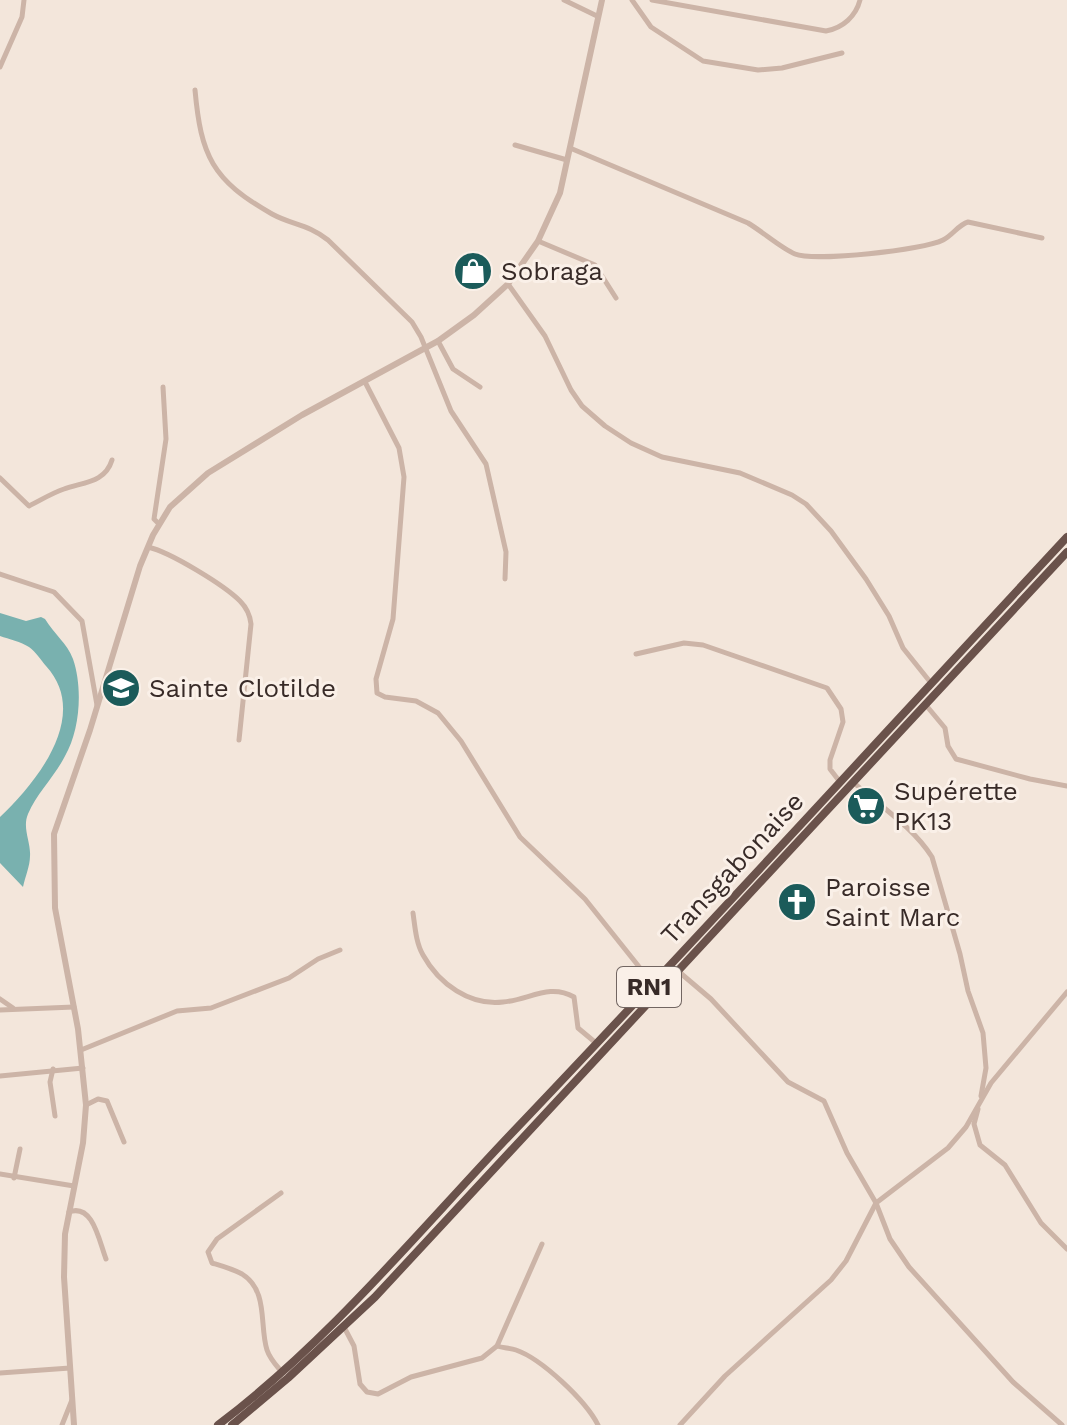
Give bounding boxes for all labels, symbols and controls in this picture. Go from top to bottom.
shop icon: Sobraga [452,250,494,292]
place label: Sobraga [501,256,603,286]
school or university icon: Sainte Clotilde [100,667,142,709]
place label: Sainte Clotilde [149,673,336,703]
place label: Supérette PK13 [894,776,1018,836]
supermarket icon: Supérette PK13 [845,785,887,827]
street label: Transgabonaise [654,786,810,950]
place label: Paroisse Saint Marc [825,872,960,932]
church icon: Paroisse Saint Marc [776,881,818,923]
road number: RN1 [617,967,681,1007]

